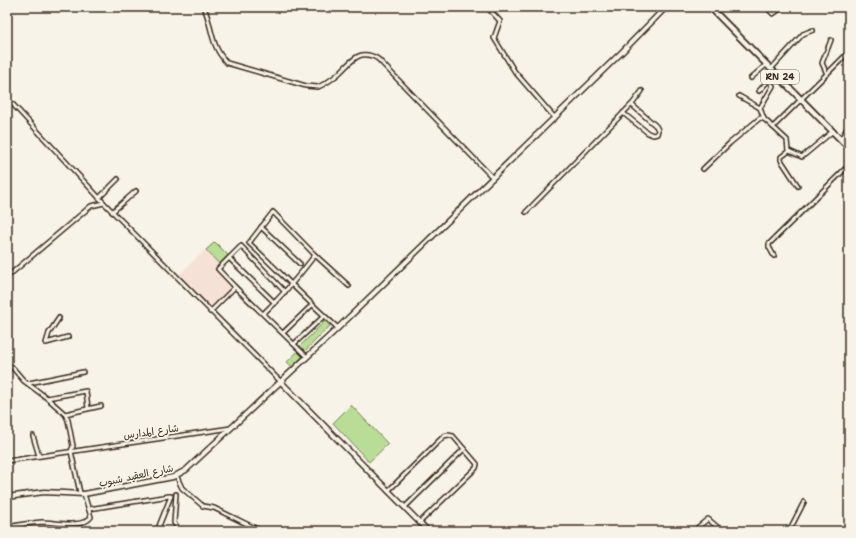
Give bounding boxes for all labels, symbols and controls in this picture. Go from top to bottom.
road number: RN 24 [761,70,799,84]
street label: شارع المدارس [123,421,180,443]
street label: شارع العقيد شبوب [98,461,175,491]

